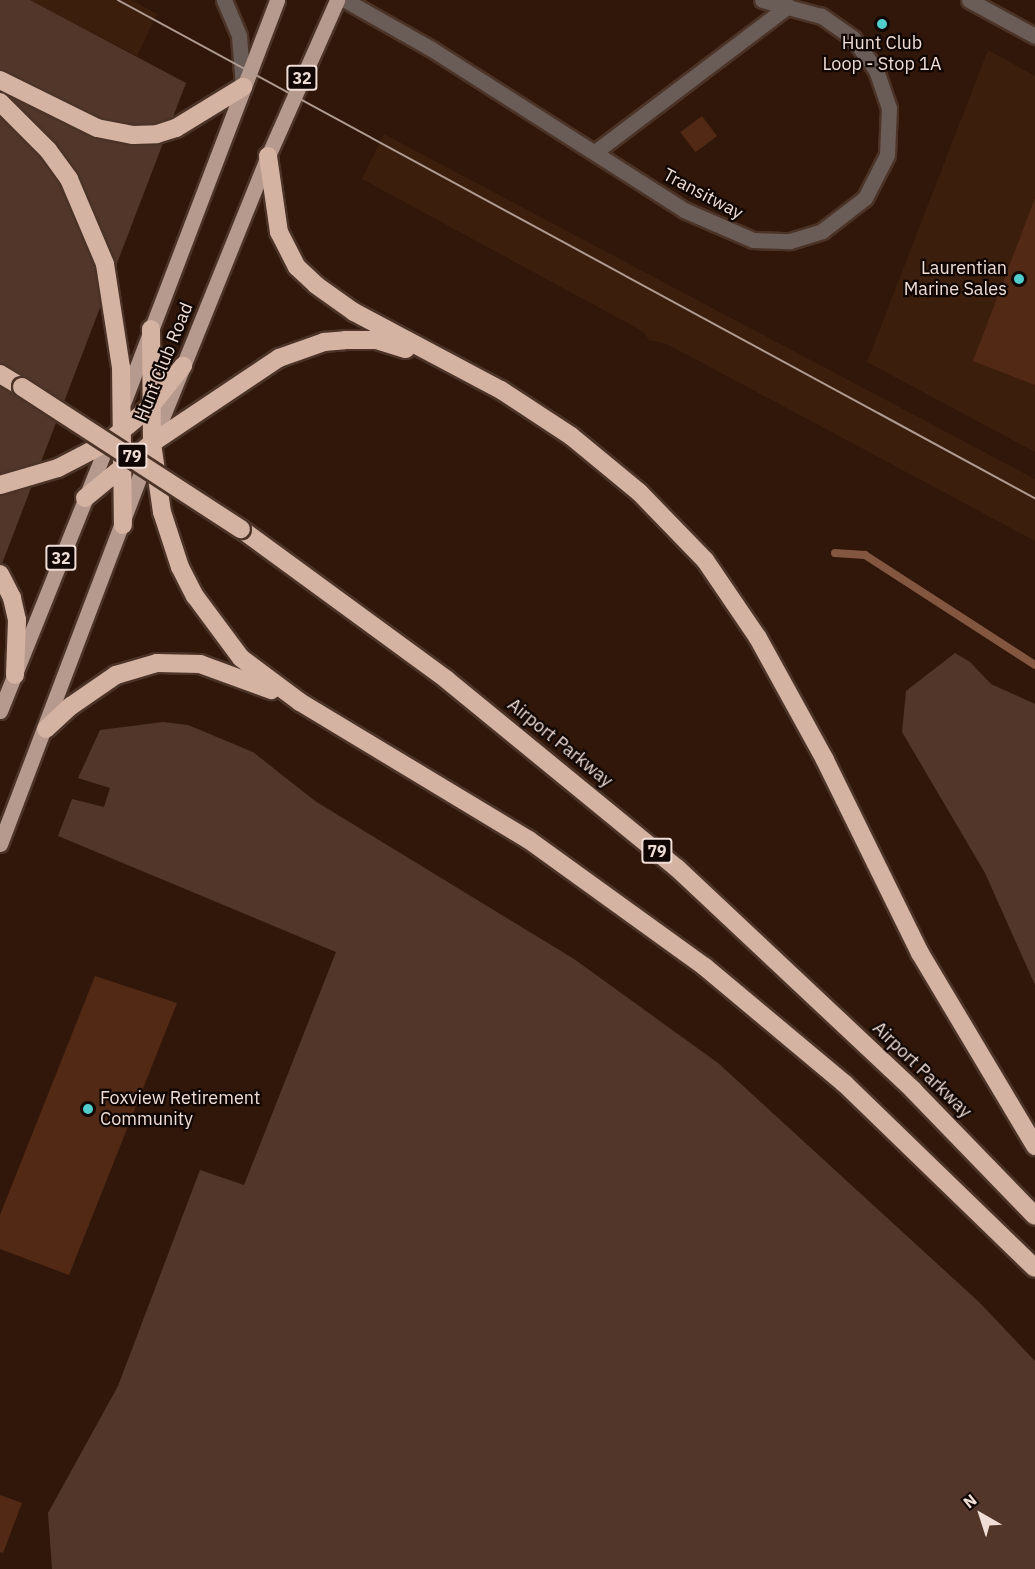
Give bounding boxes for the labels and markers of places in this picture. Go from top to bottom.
marker: Hunt Club Loop - Stop 1A [875,17,889,31]
place label: Hunt Club Loop - Stop 1A [823,33,941,76]
place label: Laurentian Marine Sales [904,258,1007,300]
marker: Laurentian Marine Sales [1012,272,1026,286]
place label: Foxview Retirement Community [100,1088,260,1130]
marker: Foxview Retirement Community [81,1102,95,1116]

